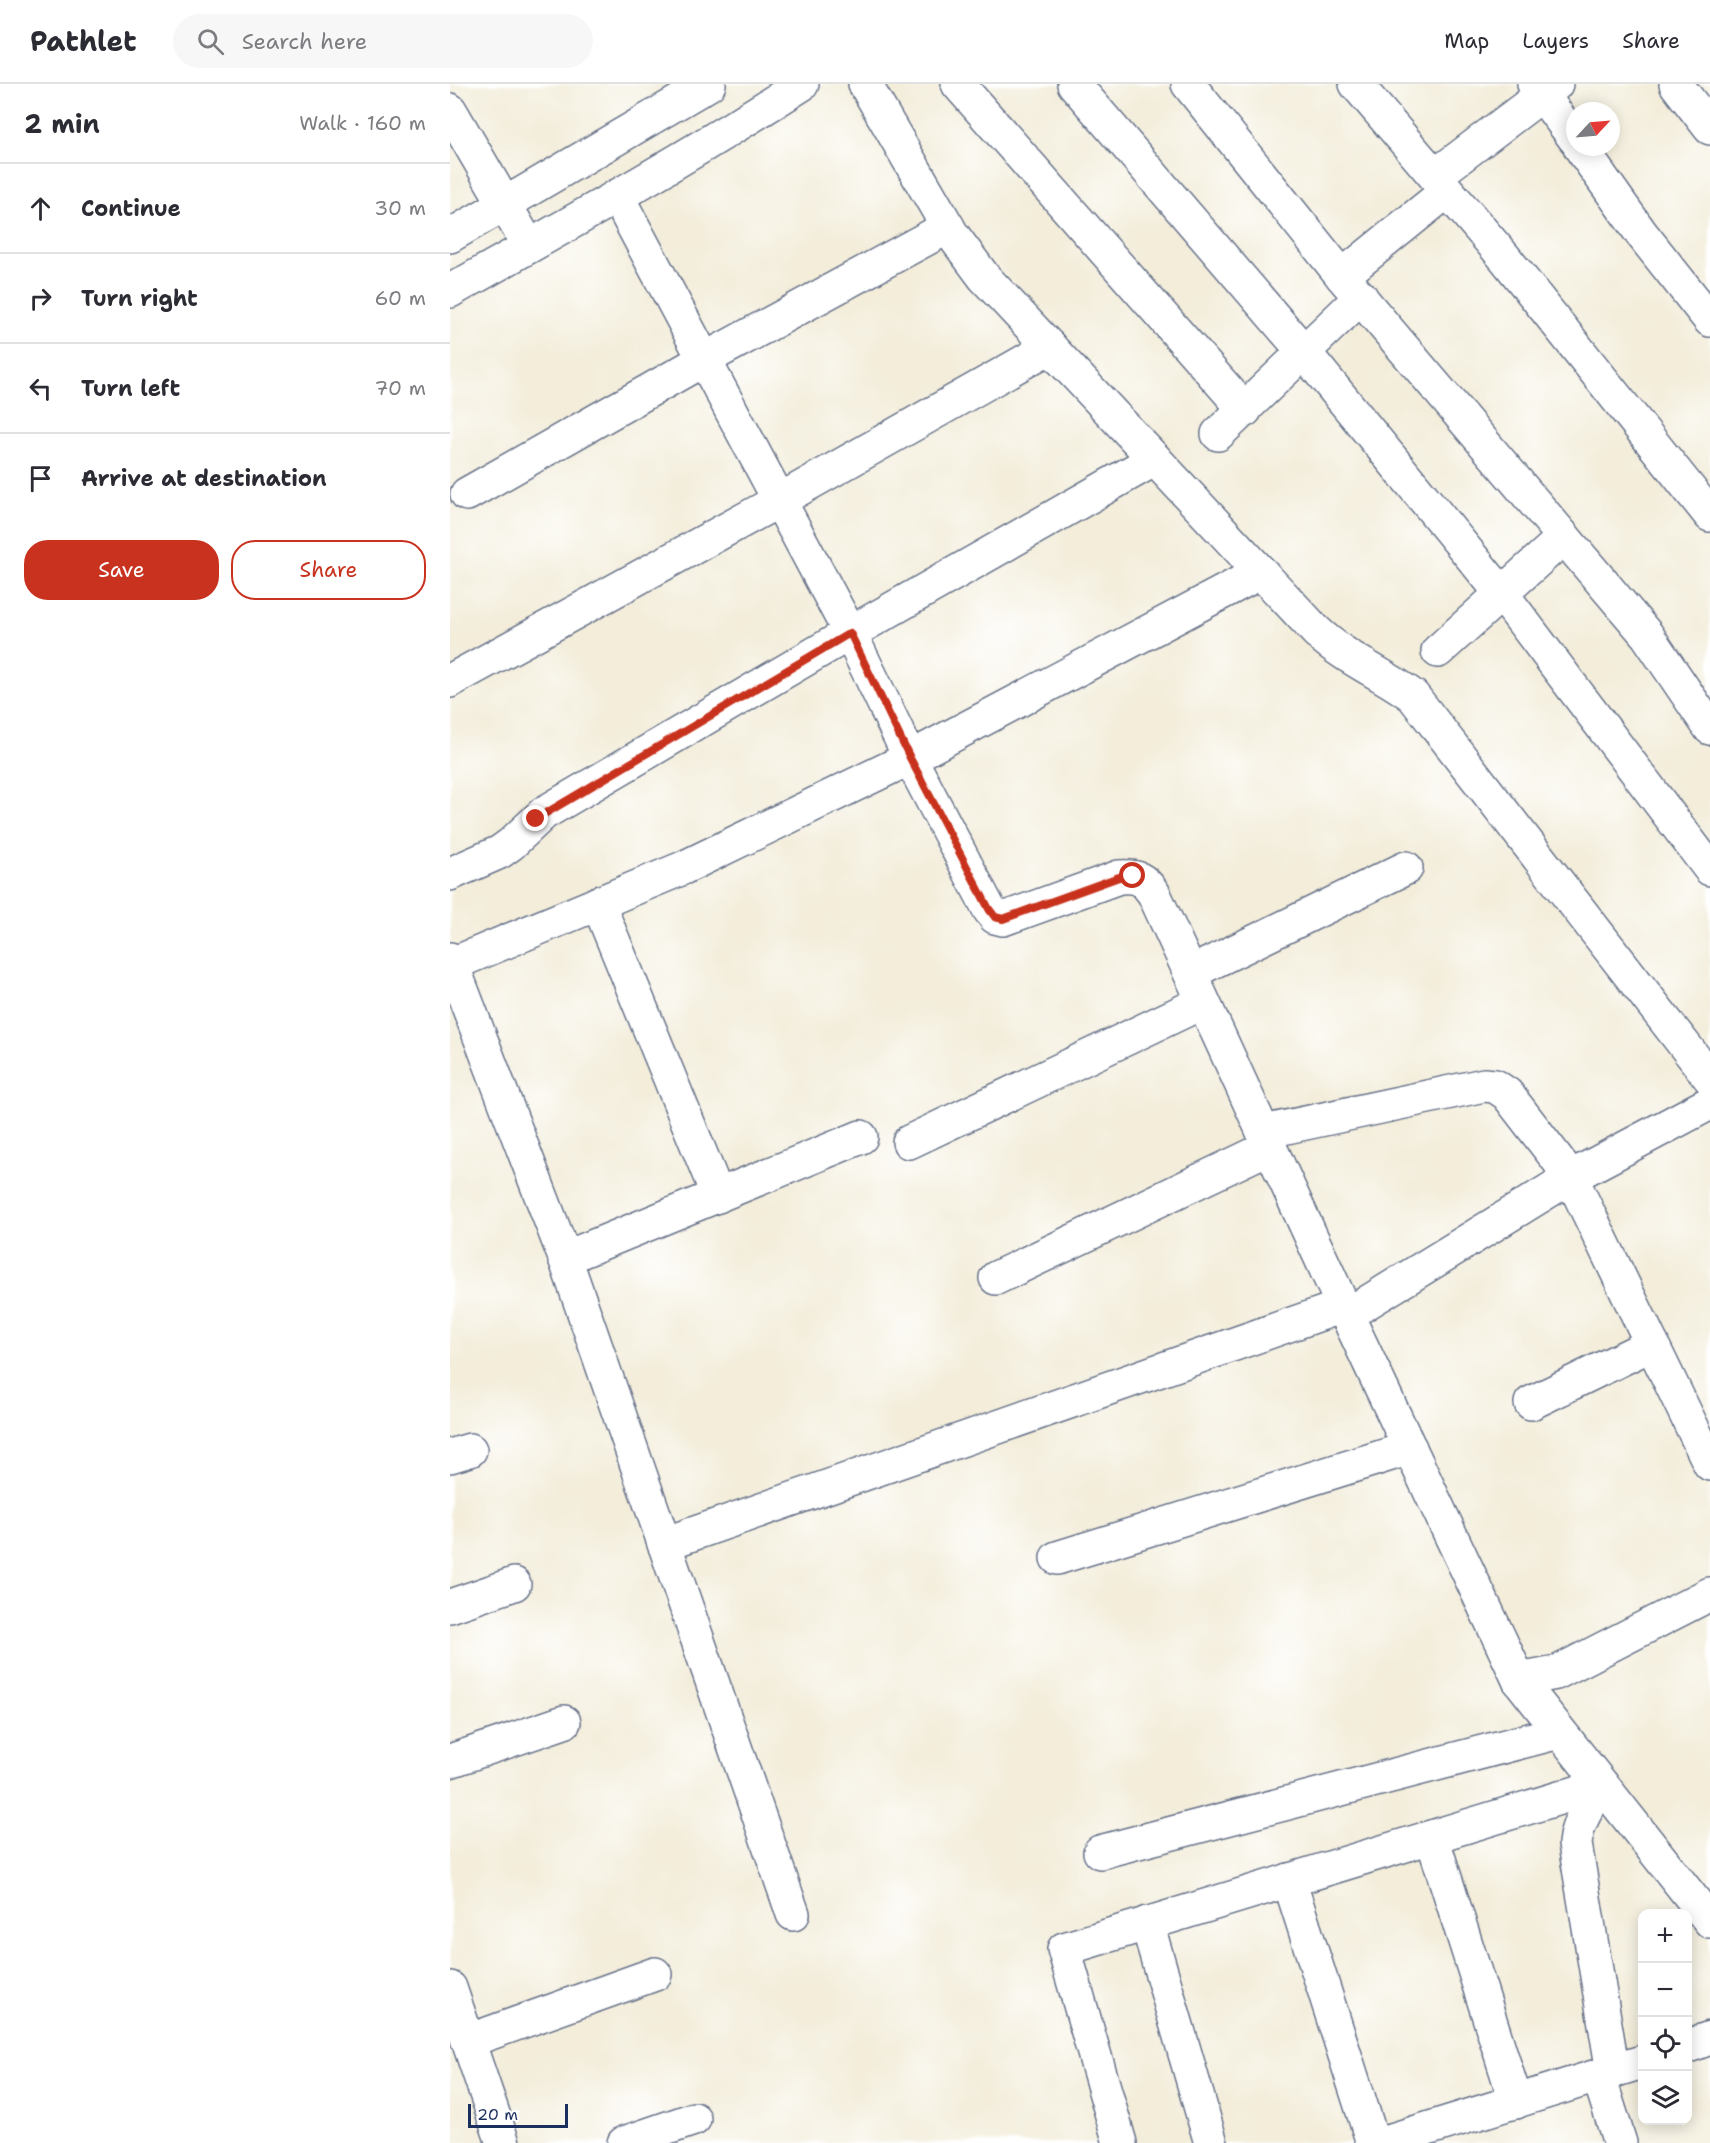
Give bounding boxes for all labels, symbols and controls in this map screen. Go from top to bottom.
search box [173,14,593,68]
text: Pathlet [30,22,137,60]
icon: search [194,25,227,58]
text: Search here [242,27,367,56]
text: Map [1444,27,1489,55]
text: Layers [1522,27,1589,55]
text: Share [1622,27,1680,55]
north arrow [1566,102,1620,156]
text: 2 min [24,106,100,141]
text: Walk · 160 m [299,110,426,136]
icon: ahead [24,192,57,225]
text: Continue [81,194,181,223]
text: 30 m [374,195,426,221]
icon: right [24,282,57,315]
text: Turn right [81,284,198,313]
text: 60 m [374,285,426,311]
icon: left [24,372,57,405]
text: Turn left [81,374,180,403]
text: 70 m [374,375,426,401]
icon: arrive [24,462,57,495]
text: Arrive at destination [81,464,327,493]
button: Save [24,540,219,600]
button: Share [231,540,426,600]
route end [522,805,548,831]
route start [1119,862,1145,888]
map controls [1638,1909,1692,2125]
button: + [1638,1909,1692,1963]
button: − [1638,1963,1692,2017]
button: locate [1638,2017,1692,2071]
button: layers [1638,2071,1692,2125]
scale bar [468,2101,568,2128]
text: 20 m [477,2104,518,2125]

